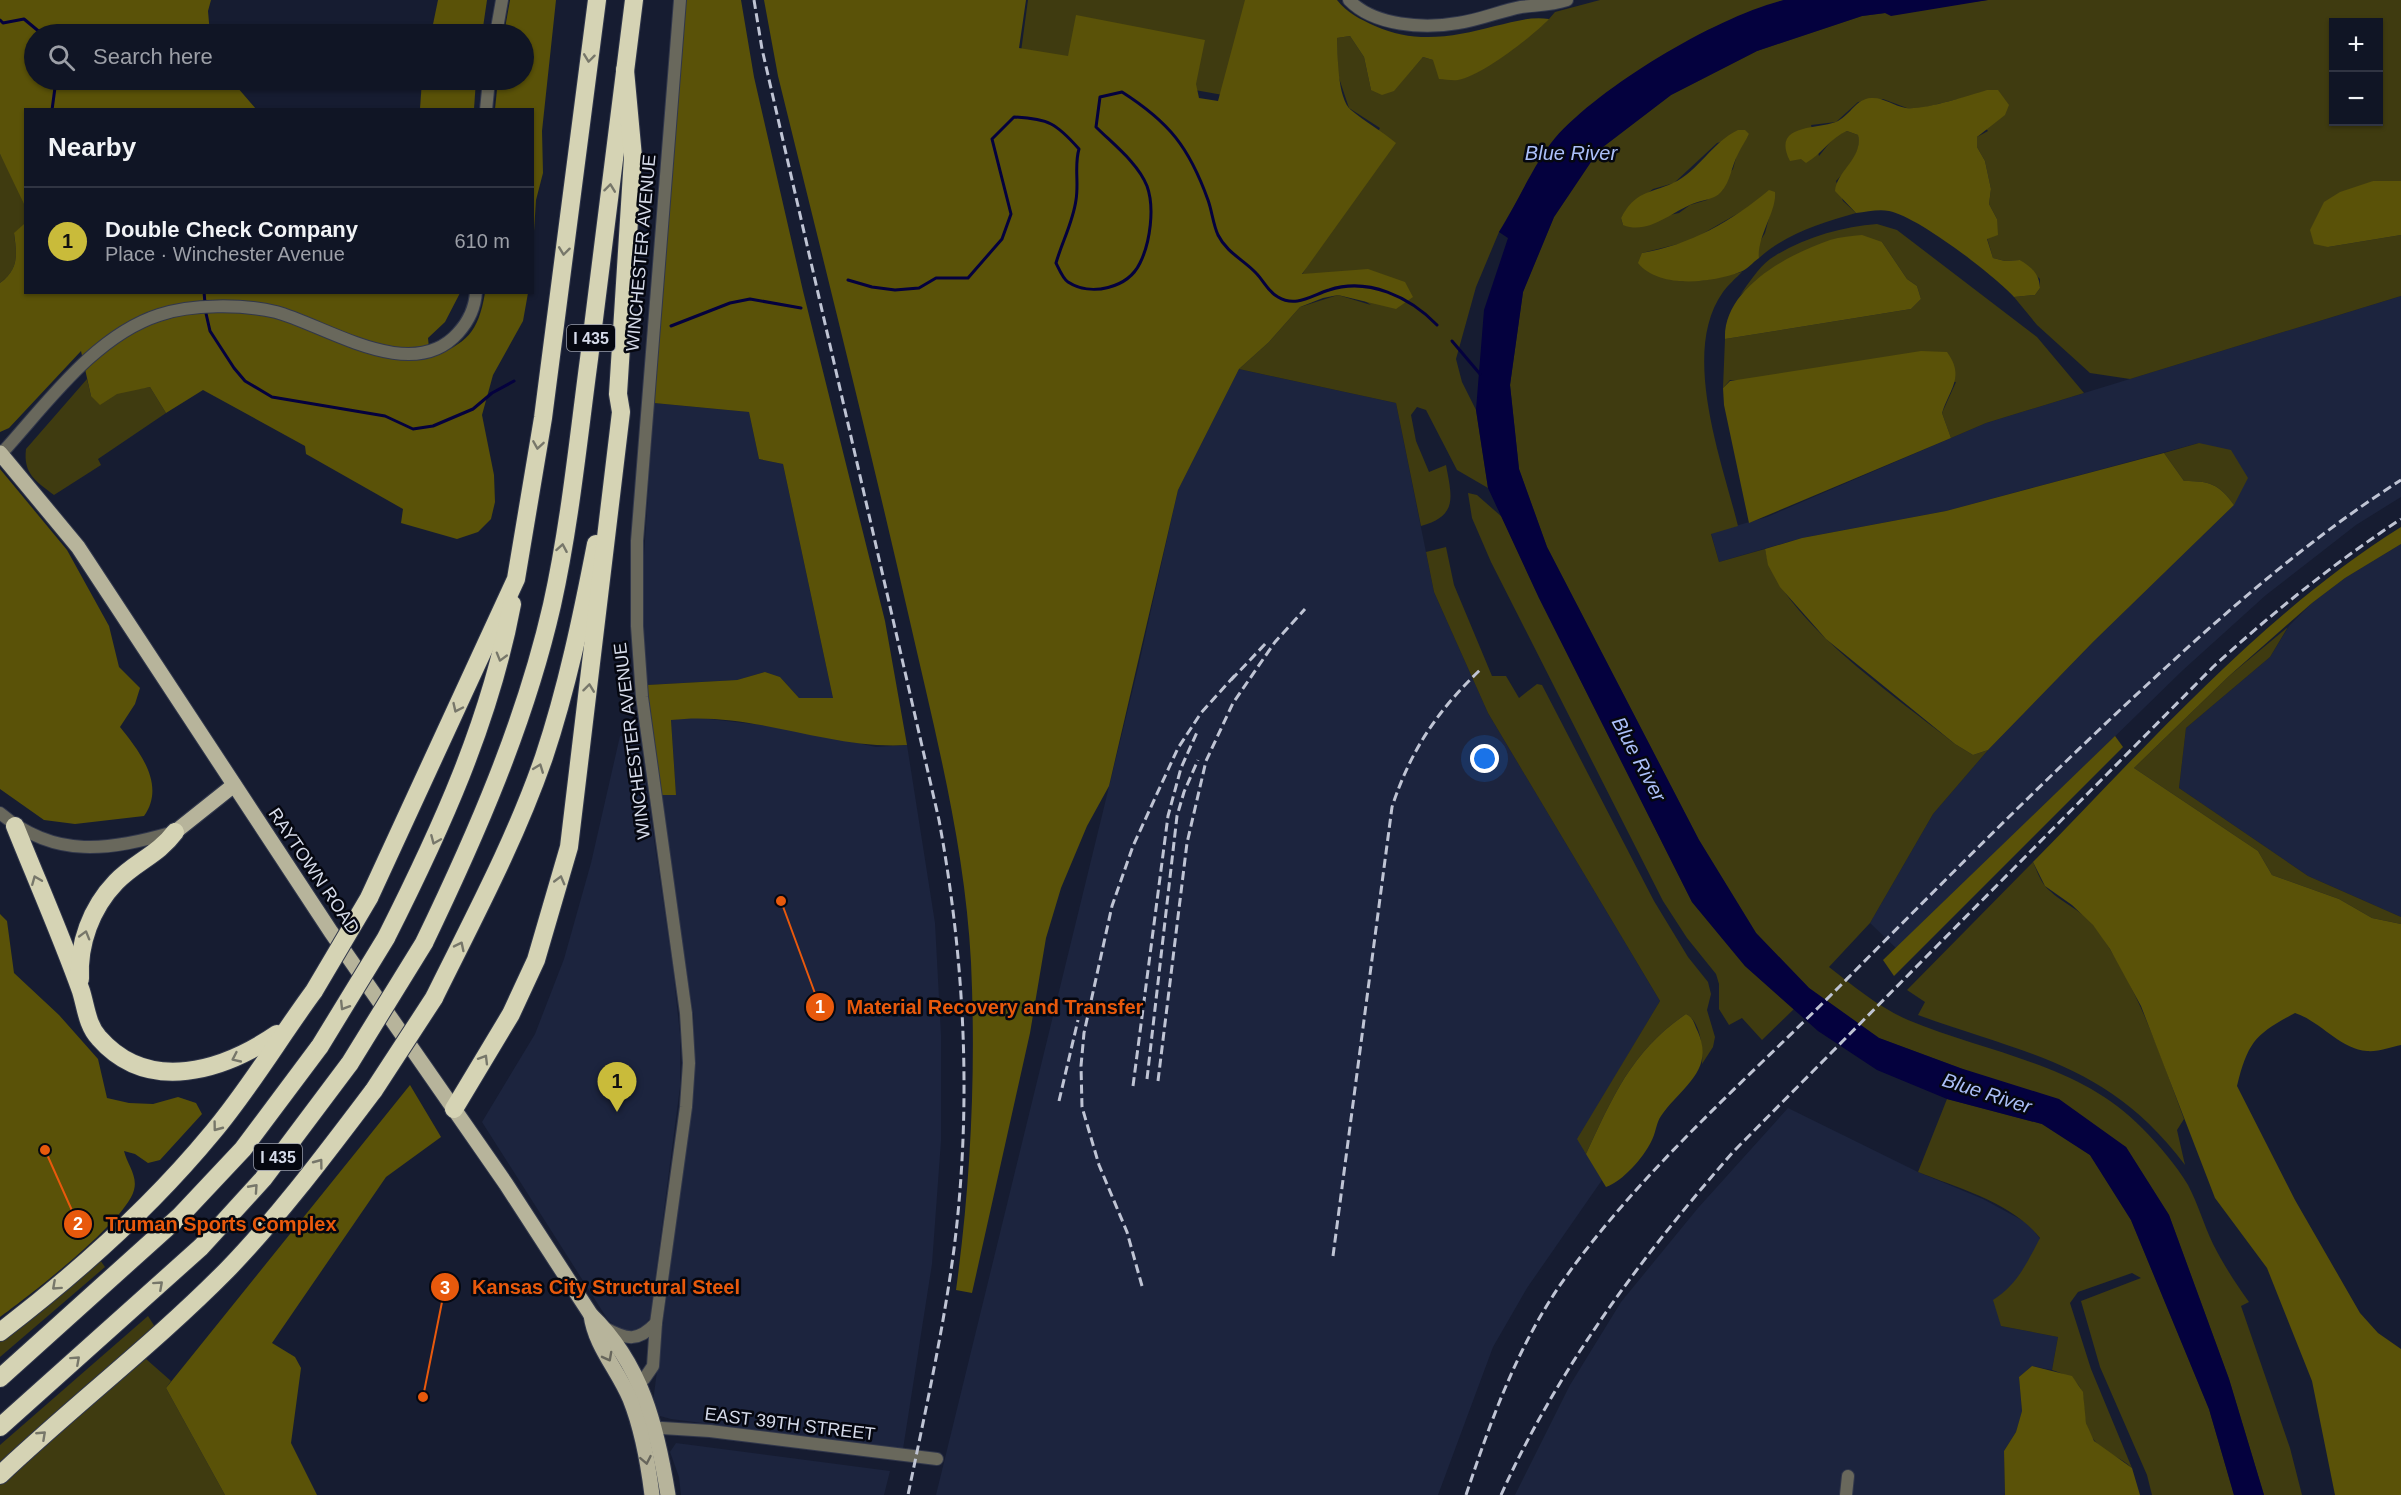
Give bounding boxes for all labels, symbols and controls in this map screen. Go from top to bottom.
map controls [2329,18,2383,126]
button: + [2329,18,2383,72]
search box [24,24,534,90]
icon: search [45,41,78,74]
text: Search here [93,44,213,69]
one-way arrow [583,53,596,63]
button: − [2329,72,2383,126]
text: Nearby [48,132,136,162]
water label: Blue River [1525,142,1618,164]
street label: WINCHESTER AVENUE [622,154,660,352]
one-way arrow [604,183,616,192]
text: Double Check Company [105,217,358,242]
text: 1 [62,230,73,252]
text: 610 m [454,230,510,252]
text: Place · Winchester Avenue [105,243,345,265]
one-way arrow [558,247,571,256]
road number: I 435 [567,325,615,351]
one-way arrow [533,440,545,449]
one-way arrow [555,543,568,553]
street label: WINCHESTER AVENUE [610,642,654,840]
one-way arrow [496,651,508,662]
one-way arrow [583,683,595,693]
one-way arrow [452,702,464,713]
water label: Blue River [1608,713,1671,806]
your location [1470,744,1499,773]
one-way arrow [532,763,545,774]
street label: RAYTOWN ROAD [265,804,363,938]
one-way arrow [430,834,442,845]
one-way arrow [31,875,44,885]
one-way arrow [552,876,565,886]
one-way arrow [78,930,90,941]
one-way arrow [453,941,465,952]
callout: Material Recovery and Transfer [805,988,1155,1026]
text: Material Recovery and Transfer [847,996,1144,1018]
text: 1 [815,997,825,1017]
one-way arrow [340,1000,352,1010]
one-way arrow [232,1051,243,1063]
one-way arrow [477,1055,489,1065]
pin: 1 [598,1062,636,1112]
water label: Blue River [1940,1068,2036,1118]
one-way arrow [213,1121,224,1132]
road number: I 435 [254,1144,302,1170]
one-way arrow [312,1158,323,1169]
one-way arrow [247,1184,258,1195]
callout: Truman Sports Complex [63,1205,348,1243]
text: Truman Sports Complex [105,1213,337,1235]
text: 2 [73,1214,83,1234]
callout: Kansas City Structural Steel [430,1268,752,1306]
text: Kansas City Structural Steel [472,1276,740,1298]
text: 3 [440,1278,450,1298]
one-way arrow [53,1279,63,1290]
one-way arrow [152,1281,163,1292]
one-way arrow [601,1351,612,1362]
one-way arrow [68,1357,79,1368]
street label: EAST 39TH STREET [704,1404,876,1444]
one-way arrow [36,1431,46,1442]
one-way arrow [639,1455,652,1465]

